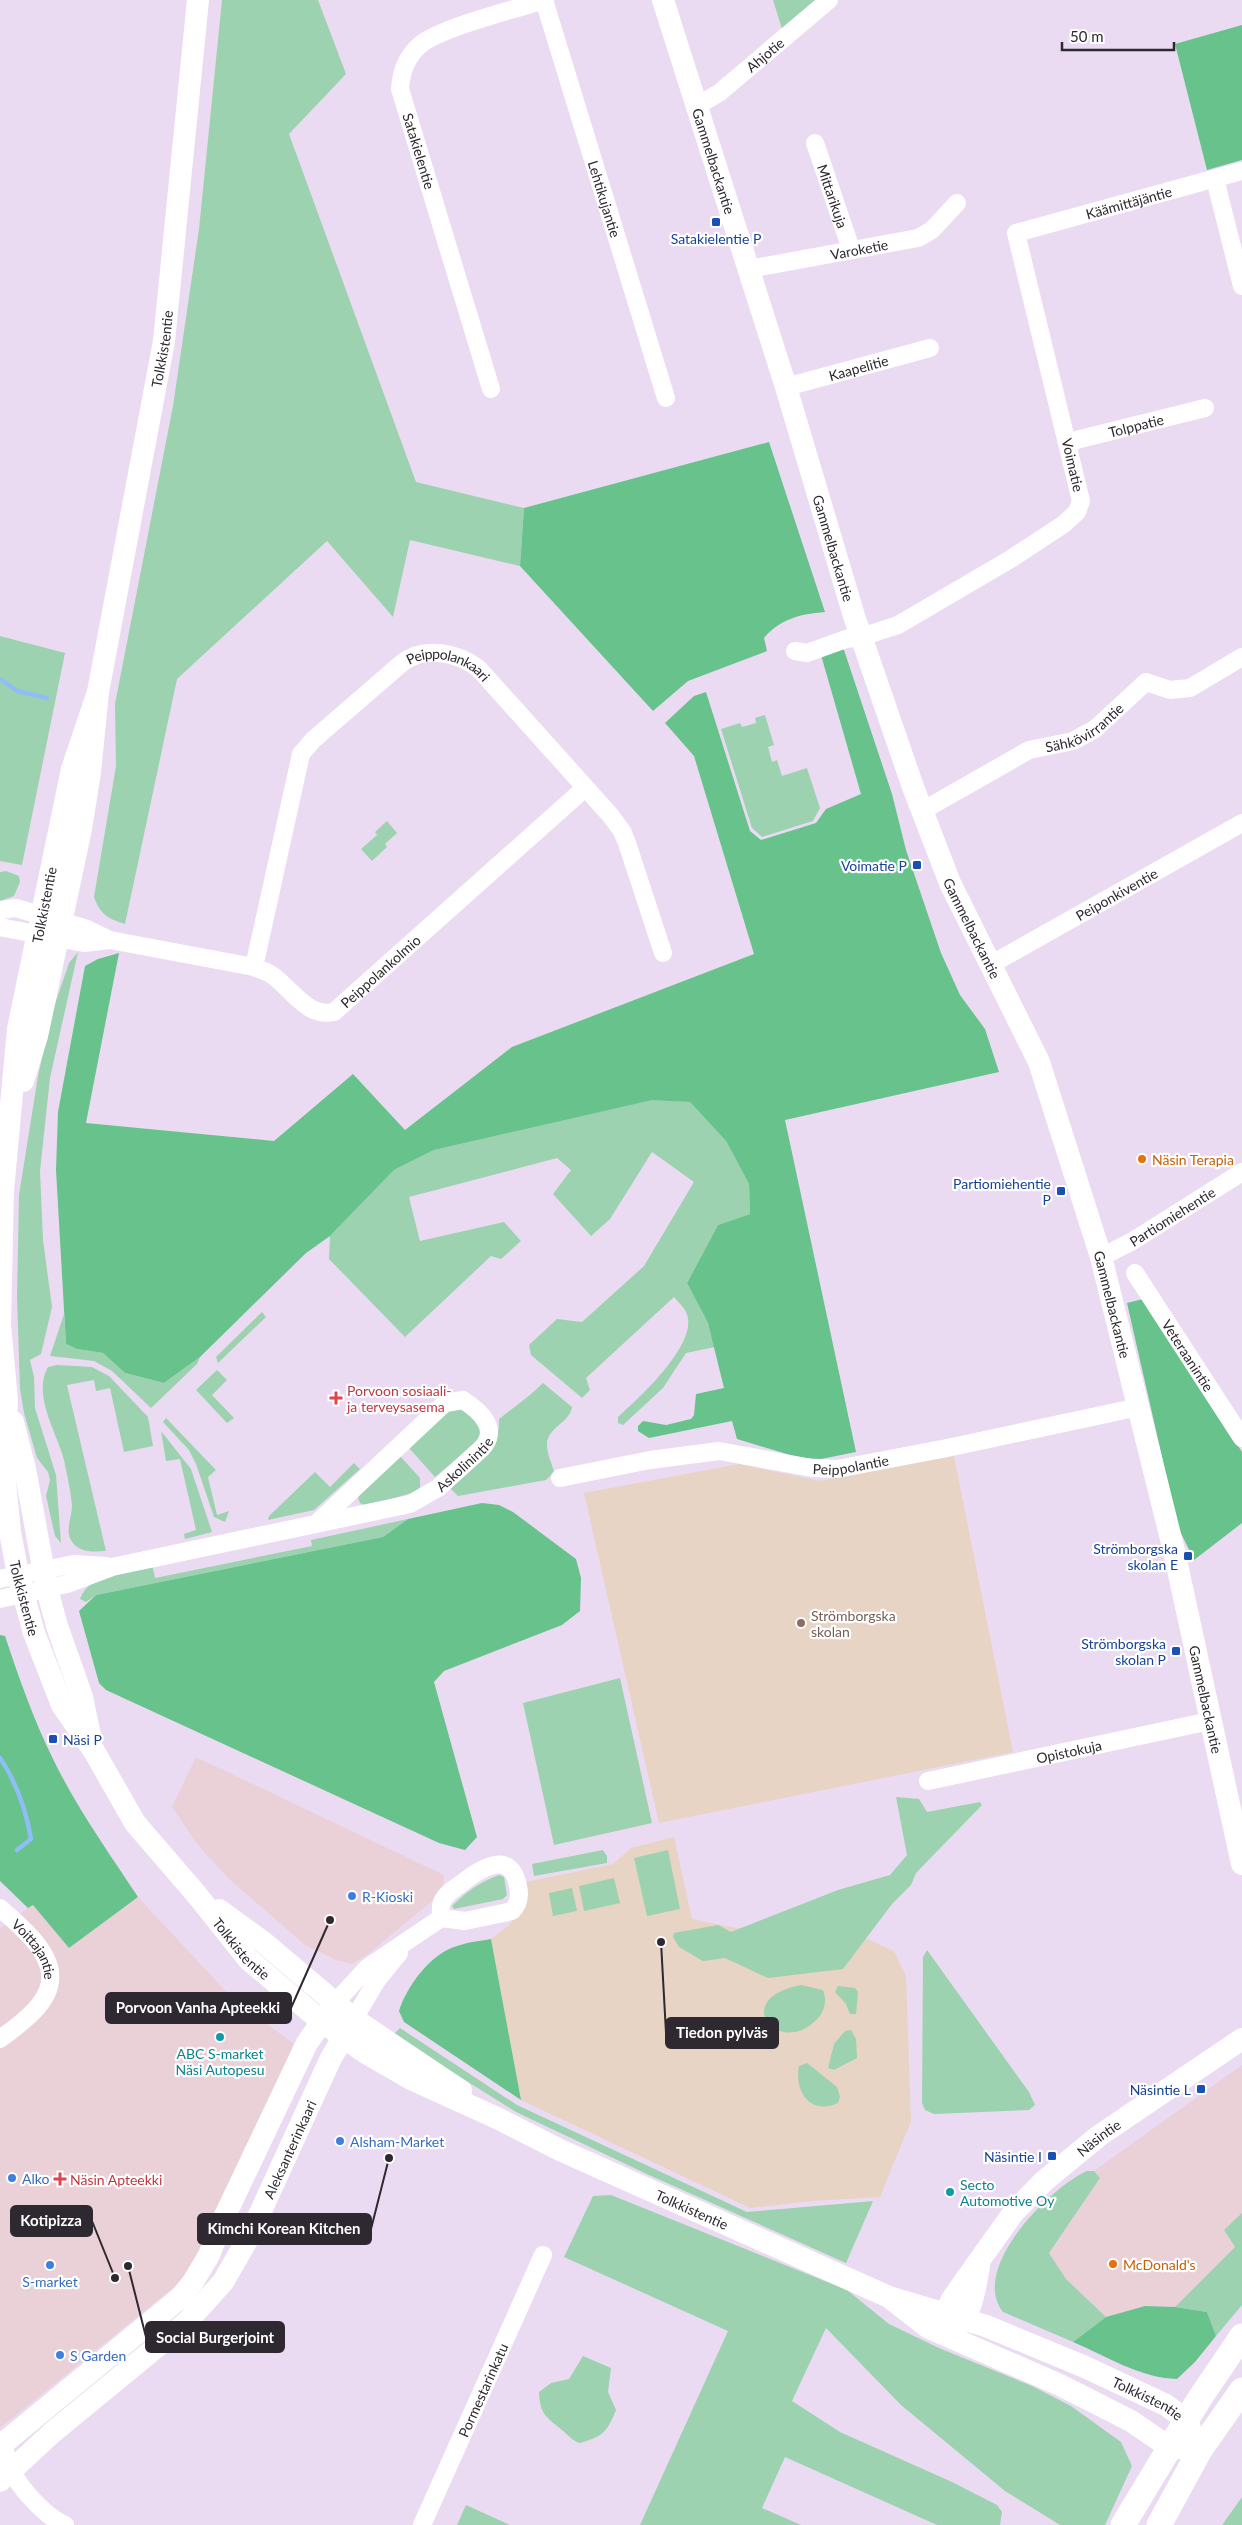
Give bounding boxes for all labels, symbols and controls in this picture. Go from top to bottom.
scale bar [1062,20,1174,52]
text: 50 m [1070,27,1104,45]
street label: Ahjotie [742,34,787,75]
street label: Gammelbackantie [689,106,739,216]
street label: Satakielentie [399,111,439,191]
street label: Lehtikujantie [585,158,625,239]
street label: Mittarikuja [814,162,852,230]
street label: Käämittäjäntie [1084,182,1174,222]
marker: Satakielentie P [710,216,722,228]
place label: Satakielentie P [671,230,761,247]
street label: Varoketie [829,235,889,262]
street label: Tolkkistentie [147,309,176,389]
street label: Kaapelitie [827,351,890,384]
street label: Tolppatie [1106,410,1165,440]
street label: Voimatie [1059,437,1087,493]
street label: Gammelbackantie [810,493,858,603]
street label: Peippolankaari [403,644,494,684]
street label: Sähkövirrantie [1044,699,1126,755]
place label: Voimatie P [841,857,907,874]
marker: Voimatie P [911,859,923,871]
street label: Peiponkiventie [1072,864,1160,924]
street label: Tolkkistentie [28,865,60,945]
street label: Gammelbackantie [940,875,1005,981]
street label: Peippolankolmio [337,931,424,1011]
place label: Näsin Terapia [1152,1151,1234,1168]
marker: Näsin Terapia [1136,1153,1148,1165]
place label: Partiomiehentie P [953,1175,1051,1208]
street label: Partiomiehentie [1126,1183,1218,1250]
marker: Partiomiehentie P [1055,1185,1067,1197]
street label: Gammelbackantie [1091,1248,1134,1360]
street label: Veteraanintie [1159,1316,1218,1394]
place label: Porvoon sosiaali- ja terveysasema [346,1382,452,1415]
marker: Porvoon sosiaali- ja terveysasema [329,1391,343,1405]
street label: Askolinintie [432,1434,496,1495]
street label: Peippolantie [812,1451,890,1478]
place label: Strömborgska skolan E [1093,1540,1178,1573]
marker: Strömborgska skolan E [1182,1550,1194,1562]
street label: Tolkkistentie [7,1559,43,1638]
place label: Strömborgska skolan [811,1607,896,1640]
marker: Strömborgska skolan [795,1617,807,1629]
place label: Strömborgska skolan P [1081,1635,1166,1668]
street label: Gammelbackantie [1186,1644,1226,1755]
marker: Strömborgska skolan P [1170,1645,1182,1657]
place label: Näsi P [63,1731,102,1748]
marker: Näsi P [47,1733,59,1745]
street label: Opistokuja [1035,1736,1103,1766]
place label: R-Kioski [362,1888,413,1905]
marker: R-Kioski [346,1890,358,1902]
street label: Tolkkistentie [210,1914,274,1983]
street label: Voittajantie [9,1915,59,1980]
callout: Porvoon Vanha Apteekki [106,1993,291,2023]
text: Porvoon Vanha Apteekki [116,1998,280,2016]
callout: Tiedon pylväs [666,2018,778,2048]
text: Tiedon pylväs [676,2023,768,2041]
marker: ABC S-market Näsi Autopesu [214,2031,226,2043]
place label: ABC S-market Näsi Autopesu [175,2045,265,2078]
place label: Näsintie L [1130,2081,1191,2098]
marker: Näsintie L [1195,2083,1207,2095]
street label: Aleksanterinkaari [259,2097,319,2201]
street label: Näsintie [1073,2115,1123,2159]
place label: Alsham-Market [350,2133,444,2150]
marker: Alsham-Market [334,2135,346,2147]
place label: Näsintie I [984,2148,1042,2165]
marker: Näsintie I [1046,2150,1058,2162]
place label: Alko [22,2170,49,2187]
place label: Näsin Apteekki [70,2171,162,2188]
marker: Alko [6,2172,18,2184]
marker: Näsin Apteekki [54,2173,66,2185]
place label: Secto Automotive Oy [960,2176,1055,2209]
street label: Tolkkistentie [653,2185,731,2233]
marker: Secto Automotive Oy [944,2186,956,2198]
callout: Kotipizza [11,2206,92,2236]
text: Kotipizza [20,2211,82,2229]
callout: Kimchi Korean Kitchen [198,2214,371,2244]
text: Kimchi Korean Kitchen [207,2219,361,2237]
place label: McDonald's [1123,2256,1196,2273]
marker: McDonald's [1107,2258,1119,2270]
marker: S-market [44,2259,56,2271]
place label: S-market [22,2273,78,2290]
callout: Social Burgerjoint [146,2322,284,2352]
text: Social Burgerjoint [156,2328,274,2346]
street label: Pormestarinkatu [454,2340,511,2440]
place label: S Garden [70,2347,126,2364]
marker: S Garden [54,2349,66,2361]
street label: Tolkkistentie [1110,2373,1187,2423]

